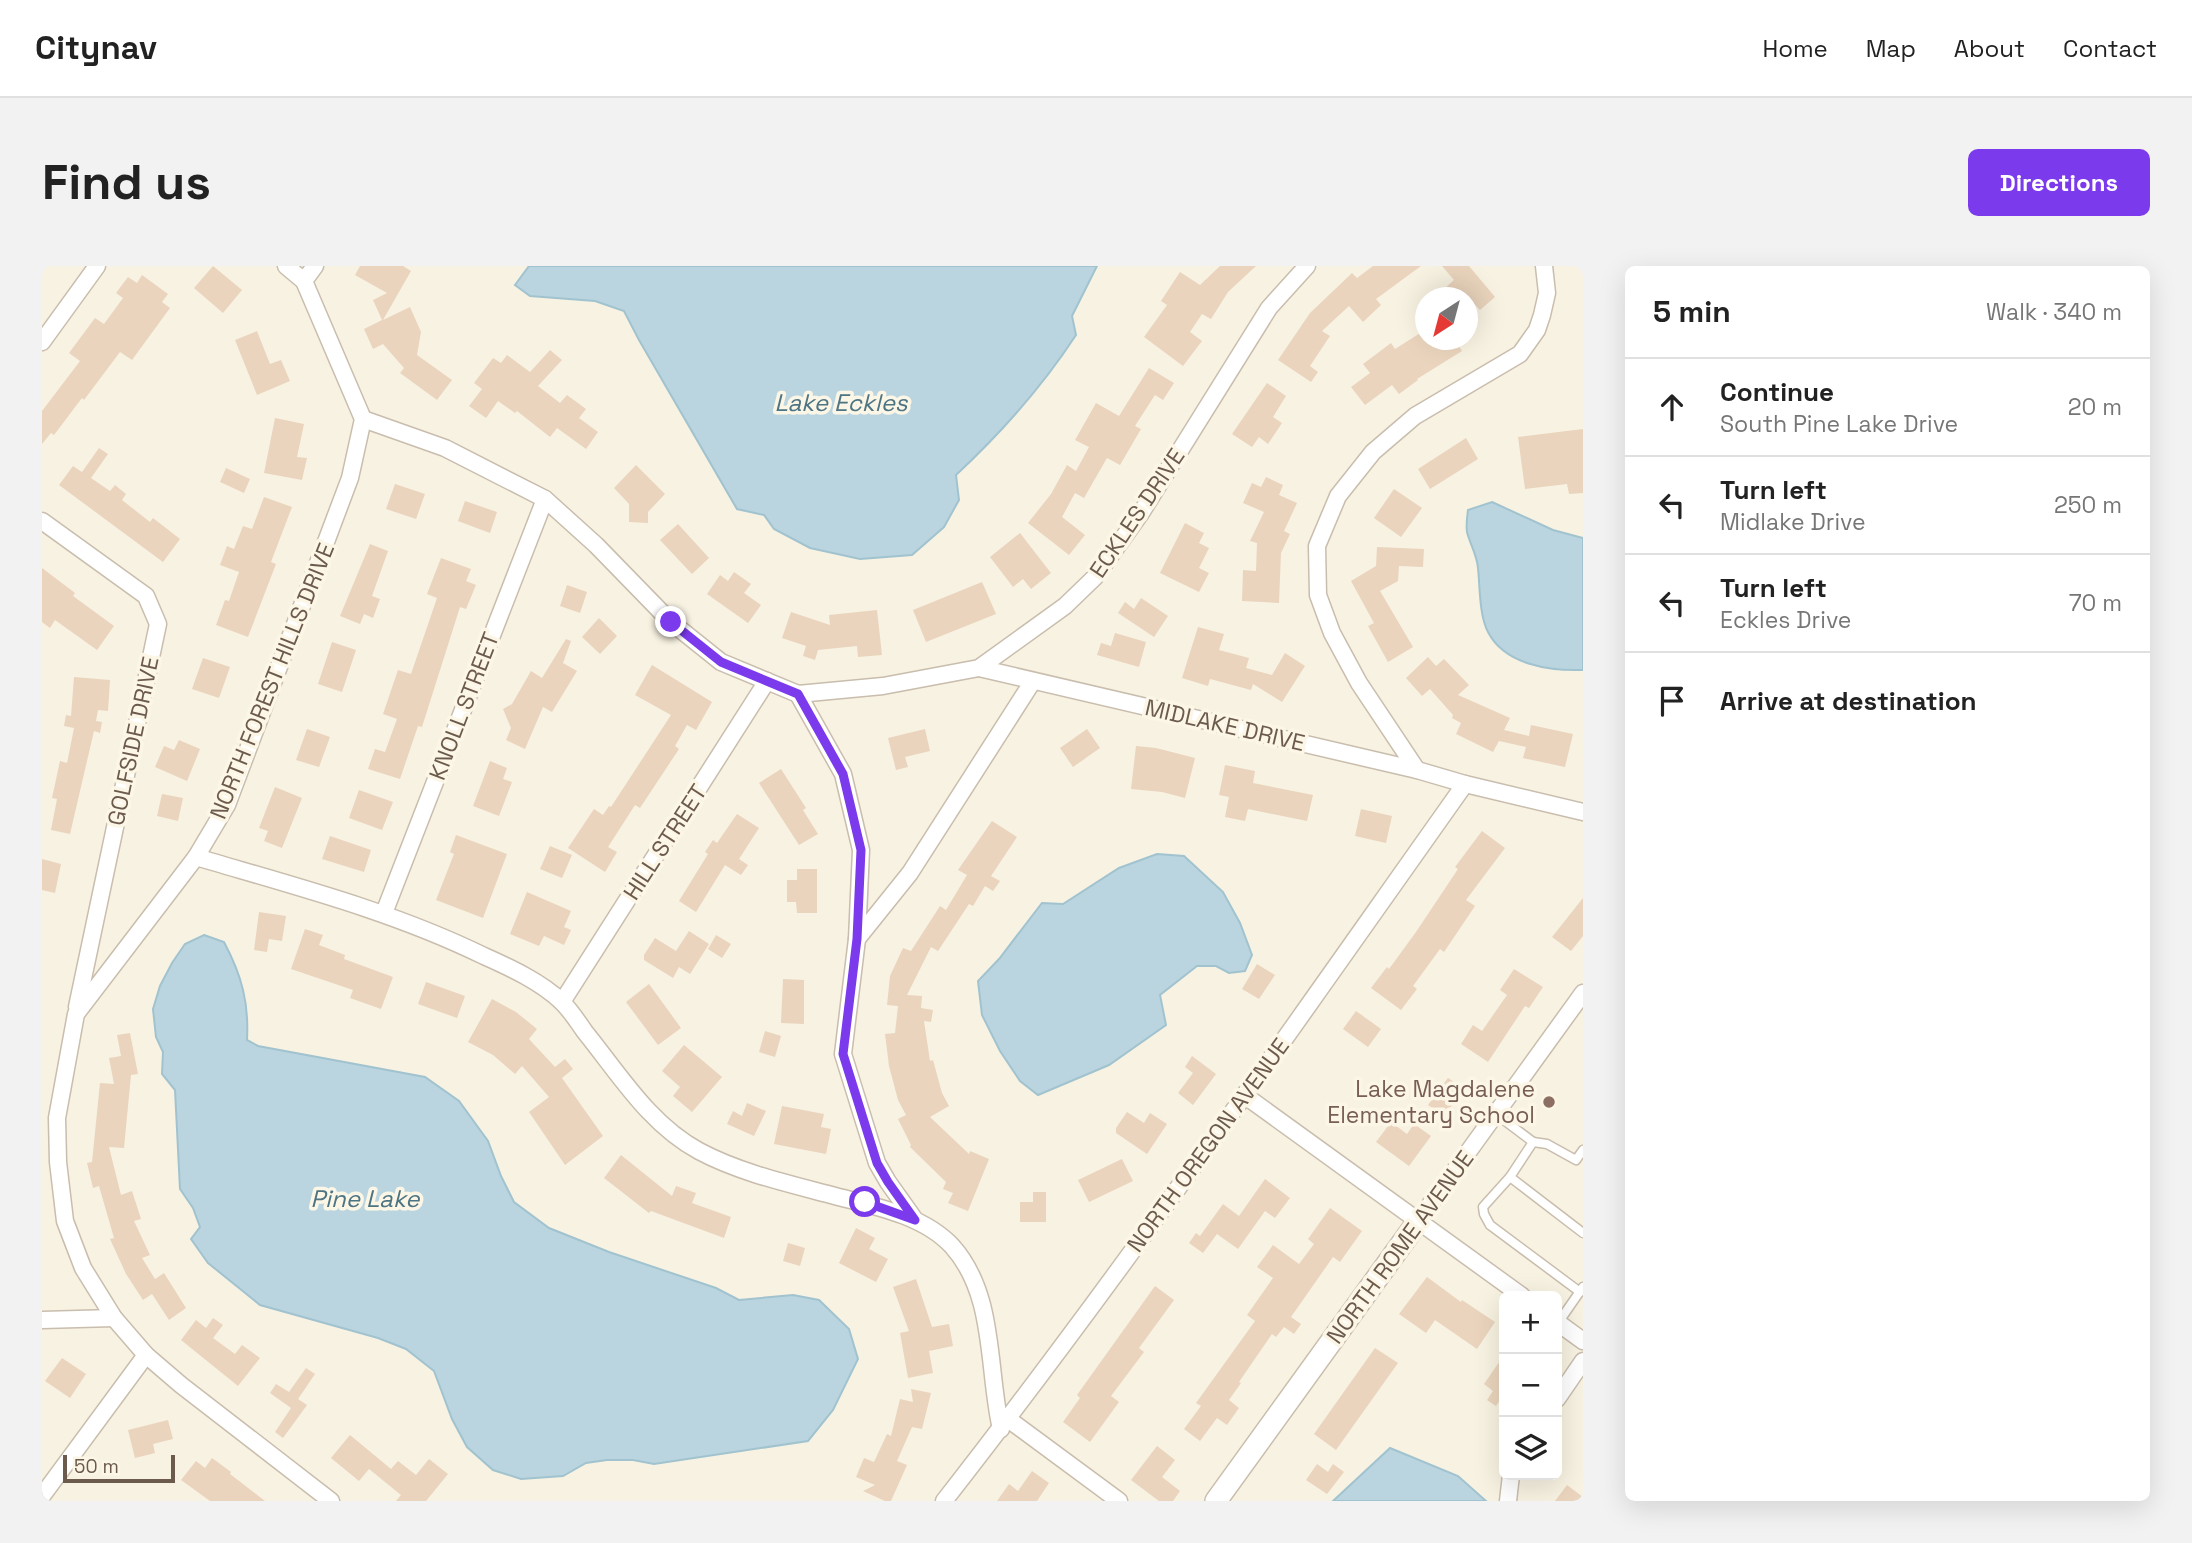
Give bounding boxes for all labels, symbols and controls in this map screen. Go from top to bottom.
text: Citynav [35,27,157,69]
text: Home [1762,33,1828,64]
text: Map [1866,33,1916,64]
text: About [1954,33,2025,64]
text: Contact [2063,33,2157,64]
button: Directions [1968,149,2150,216]
text: Find us [42,151,211,213]
north arrow [1415,287,1478,350]
text: 5 min [1653,292,1731,331]
text: Walk · 340 m [1986,297,2122,327]
text: Continue [1720,375,1834,409]
water label: Lake Eckles [774,387,909,418]
icon: ahead [1653,388,1691,426]
text: 20 m [2068,392,2122,422]
text: South Pine Lake Drive [1720,409,1958,439]
street label: ECKLES DRIVE [1083,443,1191,583]
text: Turn left [1720,473,1827,507]
icon: left [1653,486,1691,524]
text: 250 m [2054,490,2122,520]
text: Midlake Drive [1720,507,1866,537]
street label: NORTH FOREST HILLS DRIVE [203,539,341,823]
text: Turn left [1720,571,1827,605]
icon: left [1653,584,1691,622]
text: 70 m [2069,588,2122,618]
text: Eckles Drive [1720,605,1851,635]
route end [655,606,686,637]
street label: KNOLL STREET [422,628,506,784]
street label: GOLFSIDE DRIVE [100,654,166,828]
icon: arrive [1653,682,1691,720]
text: Arrive at destination [1720,684,1977,718]
street label: MIDLAKE DRIVE [1142,692,1308,758]
street label: HILL STREET [616,778,714,906]
street label: NORTH OREGON AVENUE [1120,1032,1296,1258]
place label: Lake Magdalene Elementary School [1327,1074,1535,1130]
marker: Lake Magdalene Elementary School [1541,1094,1557,1110]
street label: NORTH ROME AVENUE [1320,1144,1480,1350]
water label: Pine Lake [311,1183,420,1214]
route start [849,1186,880,1217]
map controls [1499,1291,1562,1480]
button: + [1499,1291,1562,1354]
button: − [1499,1354,1562,1417]
button: layers [1499,1417,1562,1480]
scale bar [63,1452,175,1484]
text: 50 m [74,1454,119,1479]

